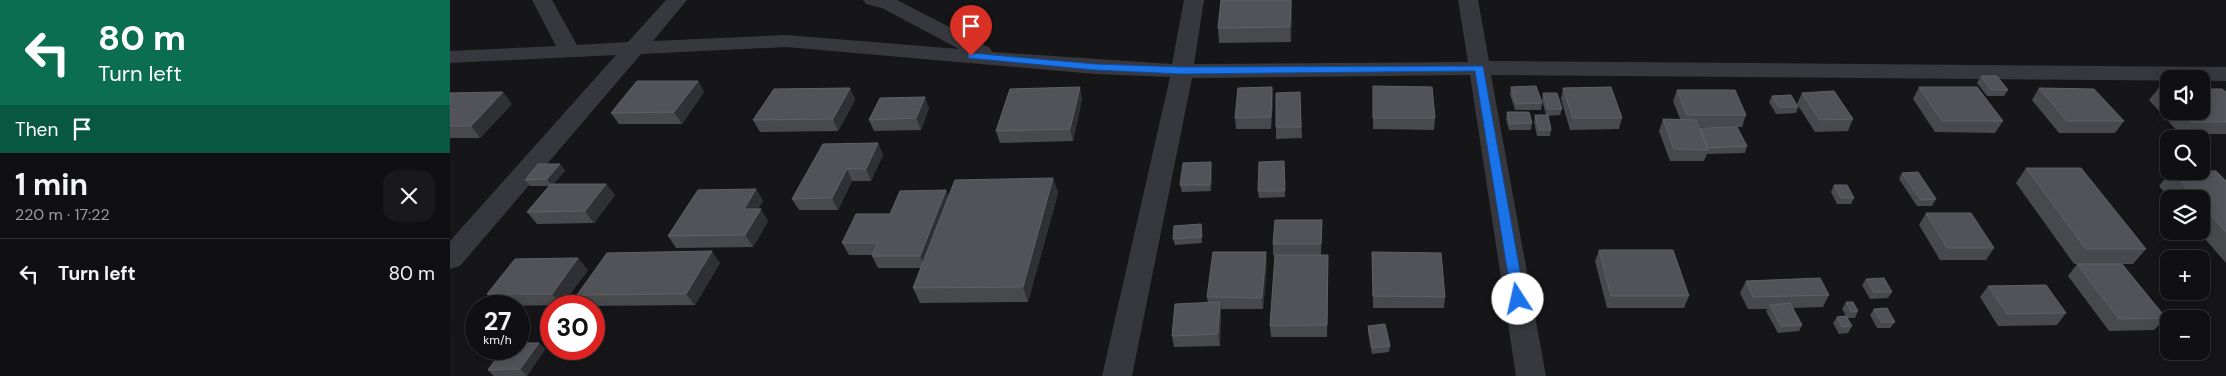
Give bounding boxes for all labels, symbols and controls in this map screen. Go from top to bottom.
pin [950,5,992,56]
icon: arrive [957,12,985,40]
text: 80 m [98,15,186,61]
icon: left [15,20,80,85]
text: Turn left [98,59,182,88]
map controls [2160,70,2210,360]
button: sound [2160,70,2210,120]
icon: arrive [68,115,96,143]
text: Then [15,117,58,142]
button: search [2160,130,2210,180]
text: 1 min [15,165,88,204]
button: close [383,170,435,222]
button: layers [2160,190,2210,240]
text: 220 m · 17:22 [15,204,110,225]
button: + [2160,250,2210,300]
icon: left [15,260,43,288]
text: Turn left [58,261,136,286]
text: 80 m [388,261,435,286]
position arrow [1491,272,1543,324]
speed limit sign: 30 [540,295,605,360]
text: 27 [484,305,511,338]
button: − [2160,310,2210,360]
text: km/h [483,332,512,348]

